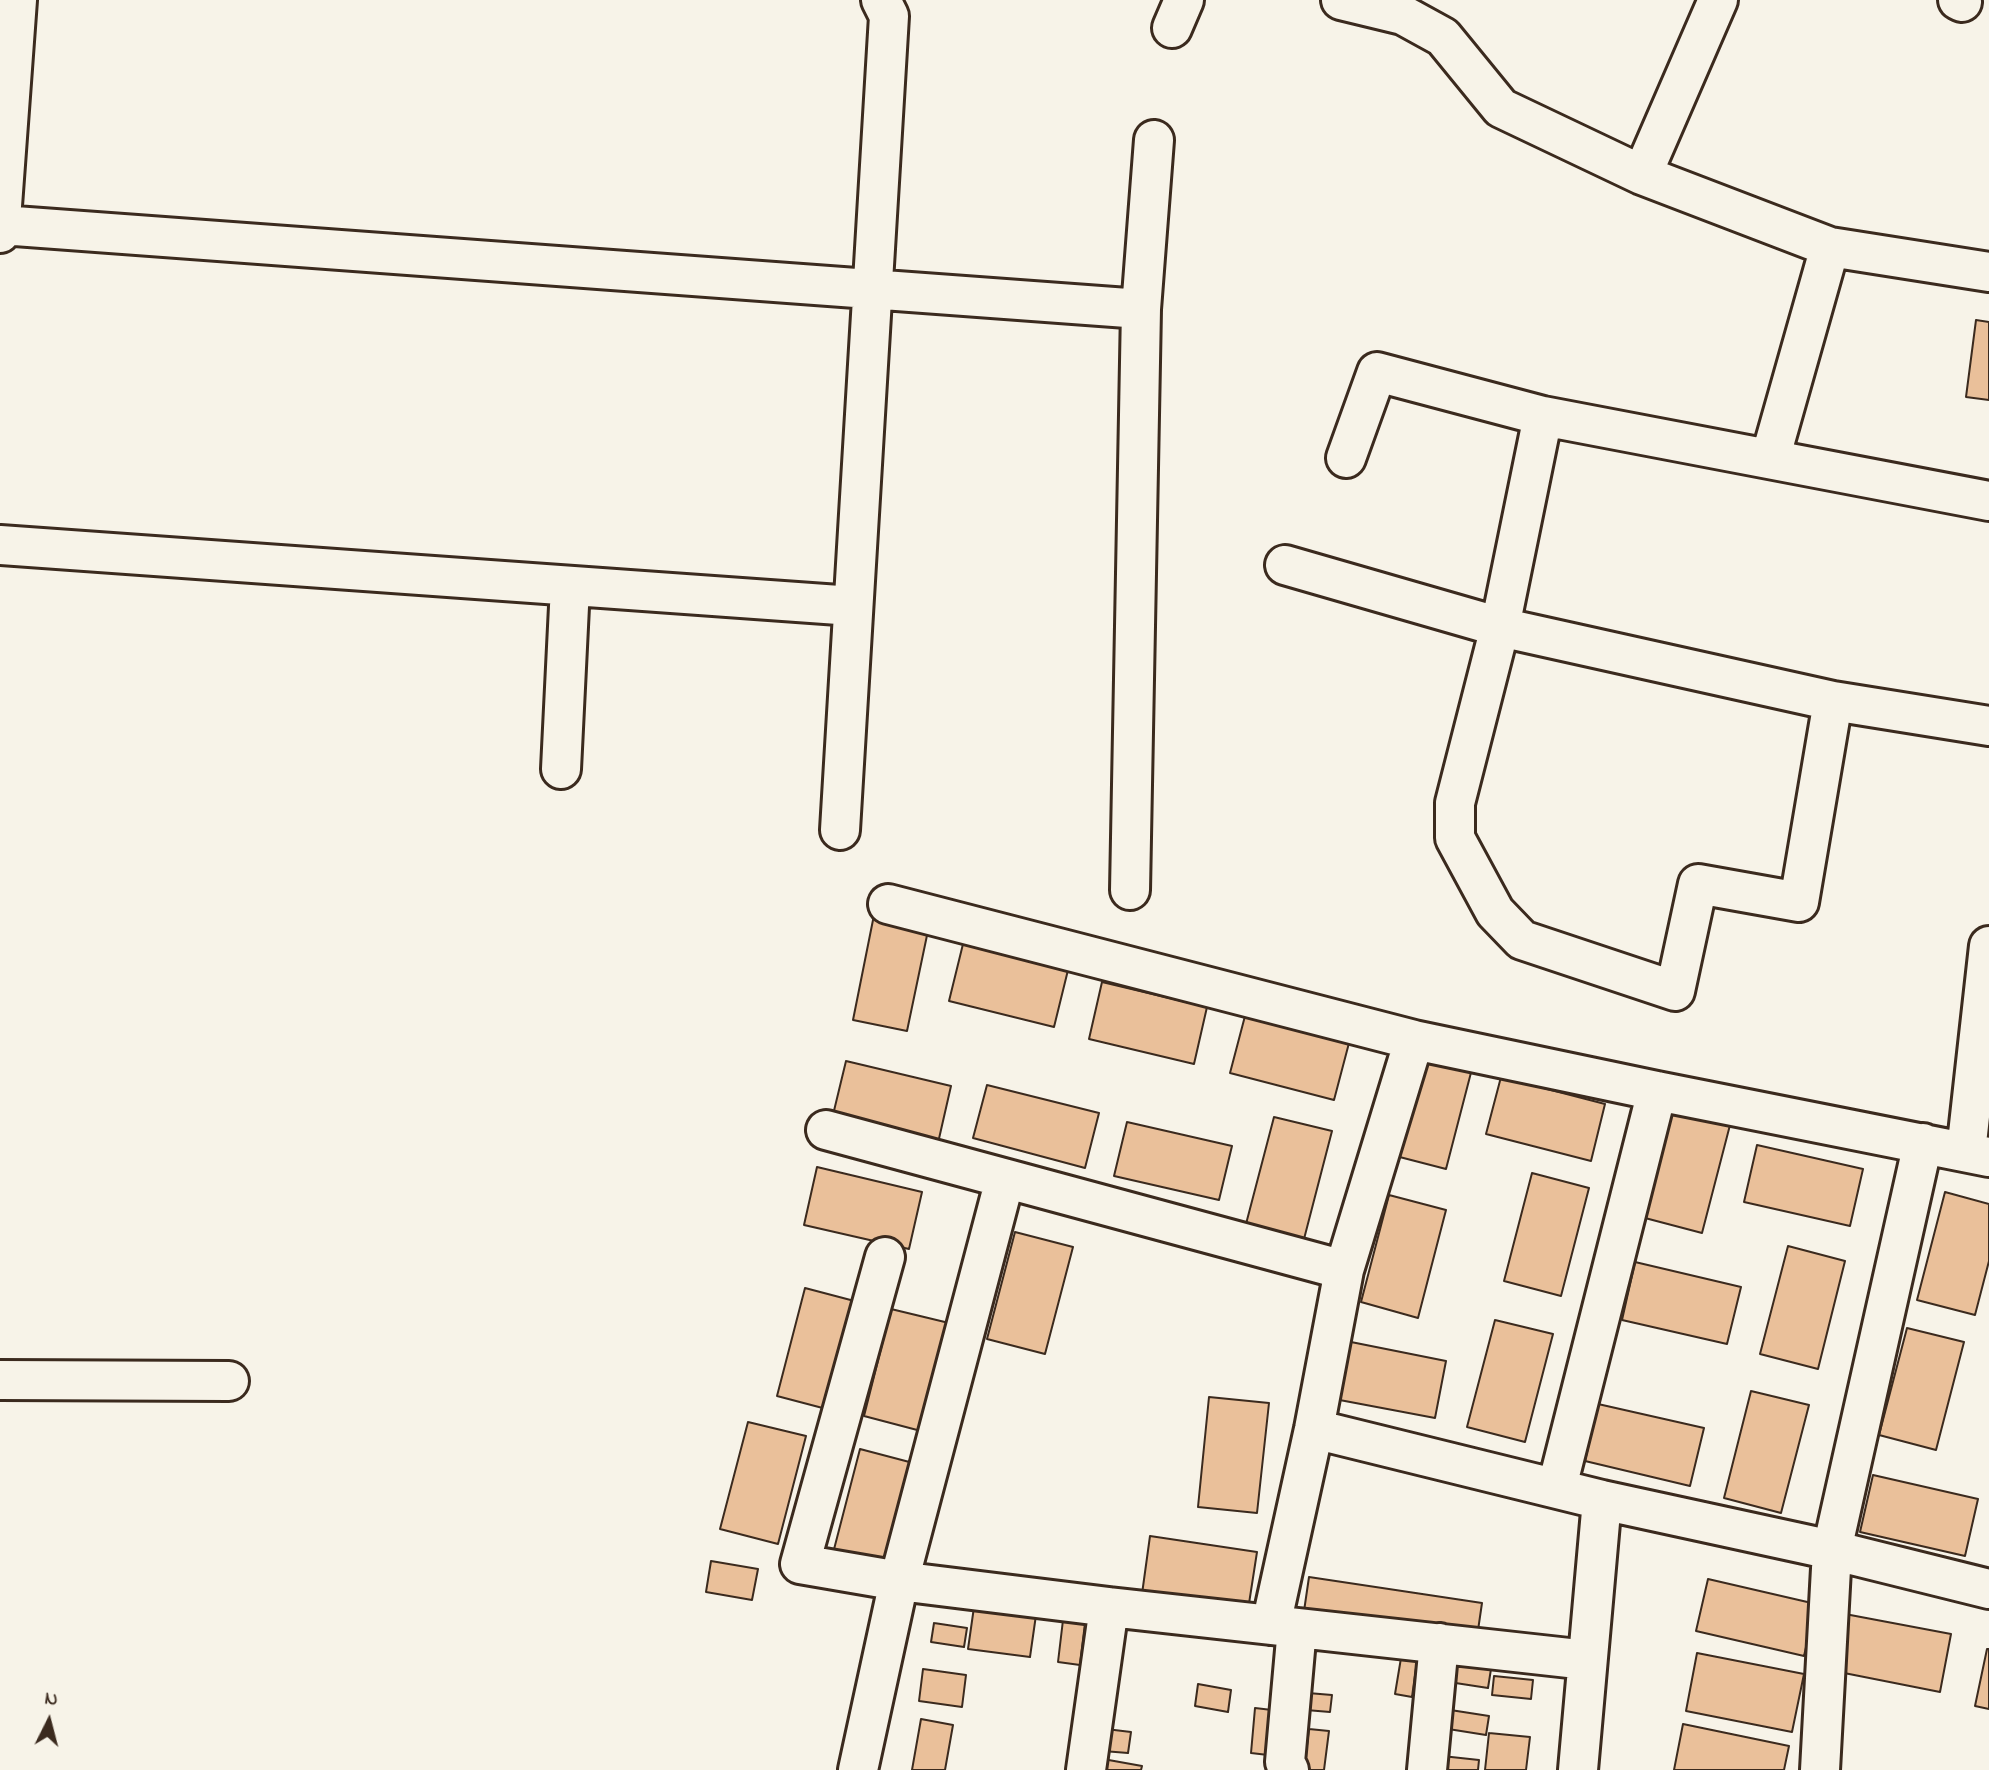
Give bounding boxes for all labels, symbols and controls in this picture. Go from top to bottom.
north arrow [14,1686,84,1756]
text: N [43,1686,59,1714]

